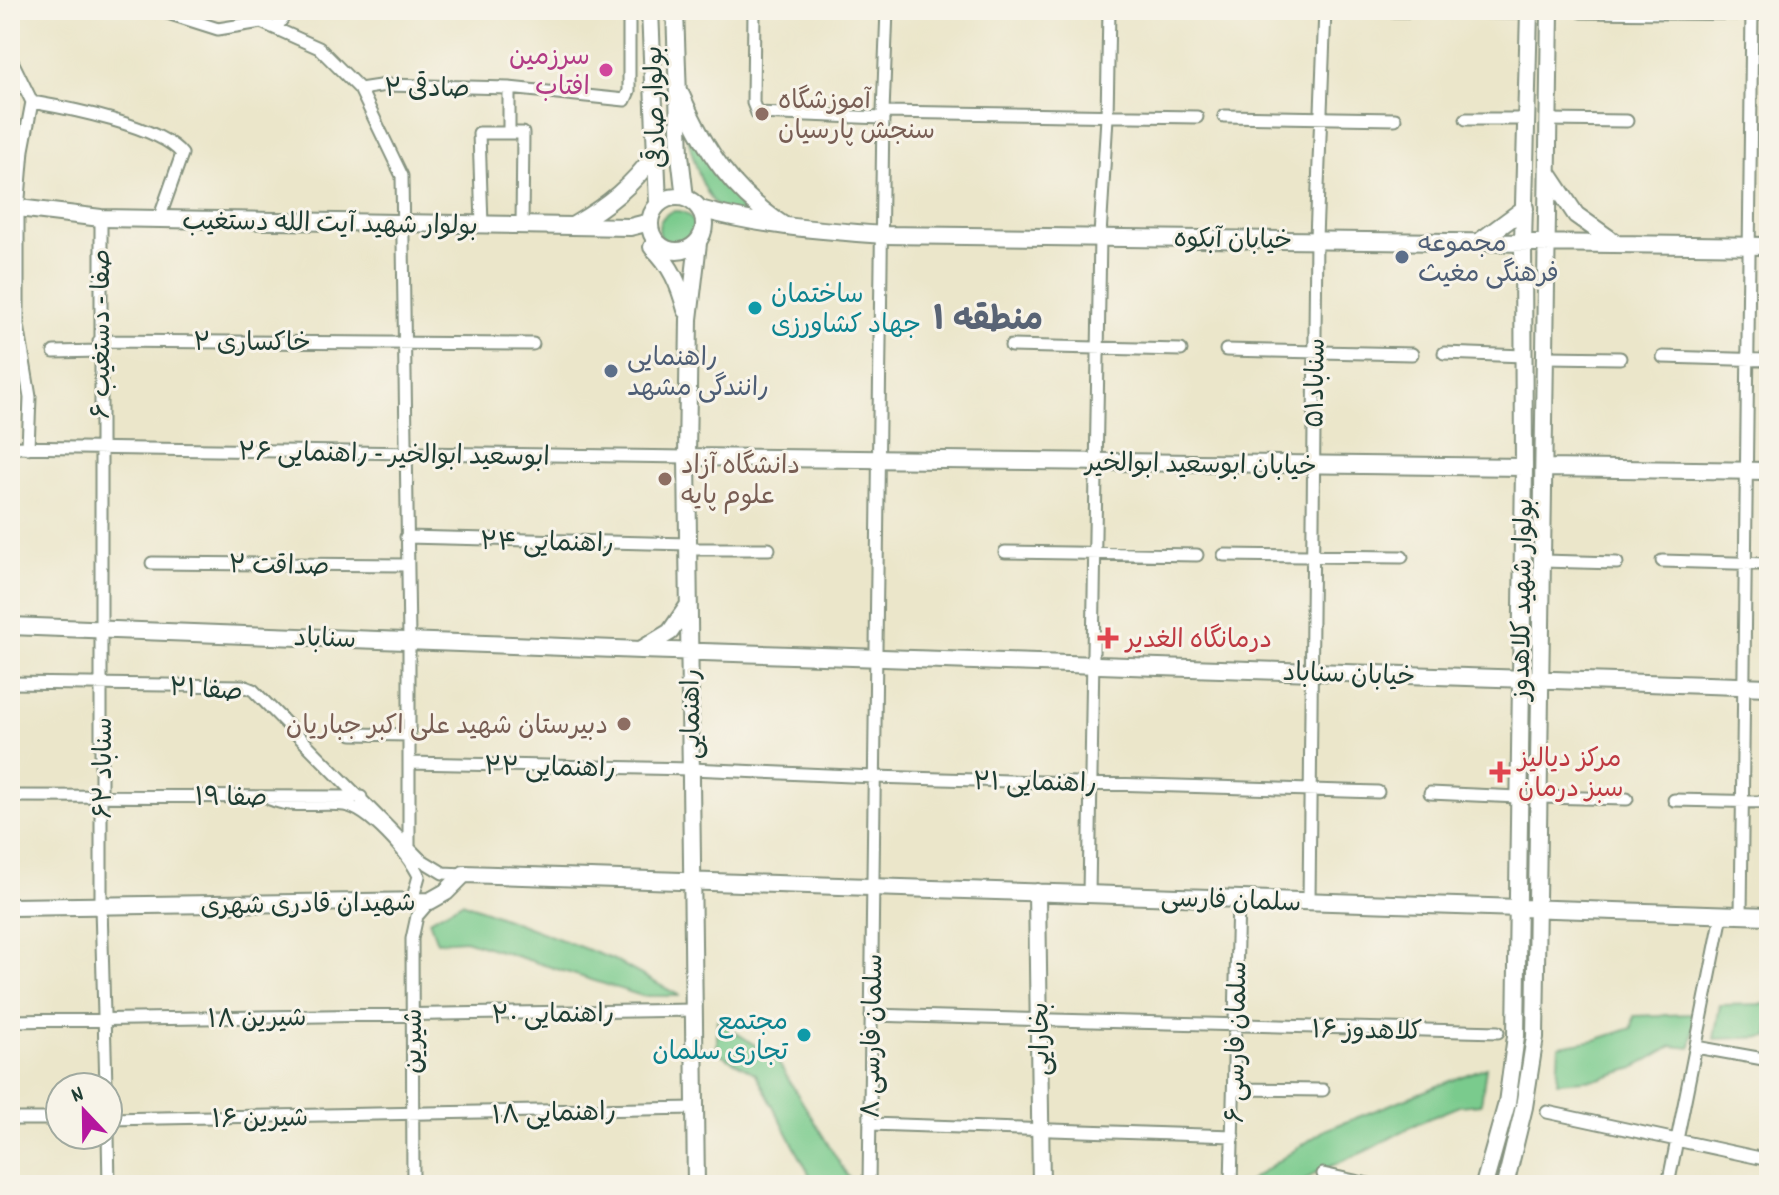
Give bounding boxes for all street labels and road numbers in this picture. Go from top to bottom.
street label: بولوار صادقی [636,45,678,169]
street label: صادقی ۲ [384,71,470,109]
street label: بولوار شهید آیت الله دستغیب [182,204,478,247]
street label: خیابان آبکوه [1173,222,1293,261]
street label: صفا - دستغیب ۶ [85,249,122,419]
street label: خاکساری ۲ [193,326,311,363]
street label: سناباد۵۱ [1298,338,1337,428]
street label: ابوسعید ابوالخیر - راهنمایی ۲۶ [238,435,550,478]
street label: خیابان ابوسعید ابوالخیر [1083,446,1317,487]
street label: بولوار شهید کلاهدوز [1504,498,1545,702]
street label: راهنمایی ۲۴ [480,525,614,564]
street label: صداقت ۲ [228,548,330,587]
street label: سناباد [293,621,357,660]
street label: خیابان سناباد [1282,656,1416,697]
street label: راهنمایی [674,668,713,760]
street label: صفا ۲۱ [168,670,244,713]
street label: سناباد ۶۲ [87,717,124,819]
street label: راهنمایی ۲۲ [484,750,616,789]
street label: راهنمایی ۲۱ [973,765,1097,804]
street label: صفا ۱۹ [195,781,267,818]
street label: سلمان فارسی [1160,882,1302,923]
street label: شهیدان قادری شهری [200,886,416,927]
street label: سلمان فارسی ۸ [855,953,894,1119]
street label: سلمان فارسی ۶ [1219,961,1258,1123]
street label: راهنمایی ۲۰ [491,997,615,1036]
street label: شیرین ۱۸ [207,1001,307,1040]
street label: بخارایی [1023,1002,1062,1076]
street label: شیرین [397,1008,434,1074]
street label: کلاهدوز ۱۶ [1311,1013,1423,1052]
street label: راهنمایی ۱۸ [491,1095,617,1136]
street label: شیرین ۱۶ [212,1101,309,1140]

